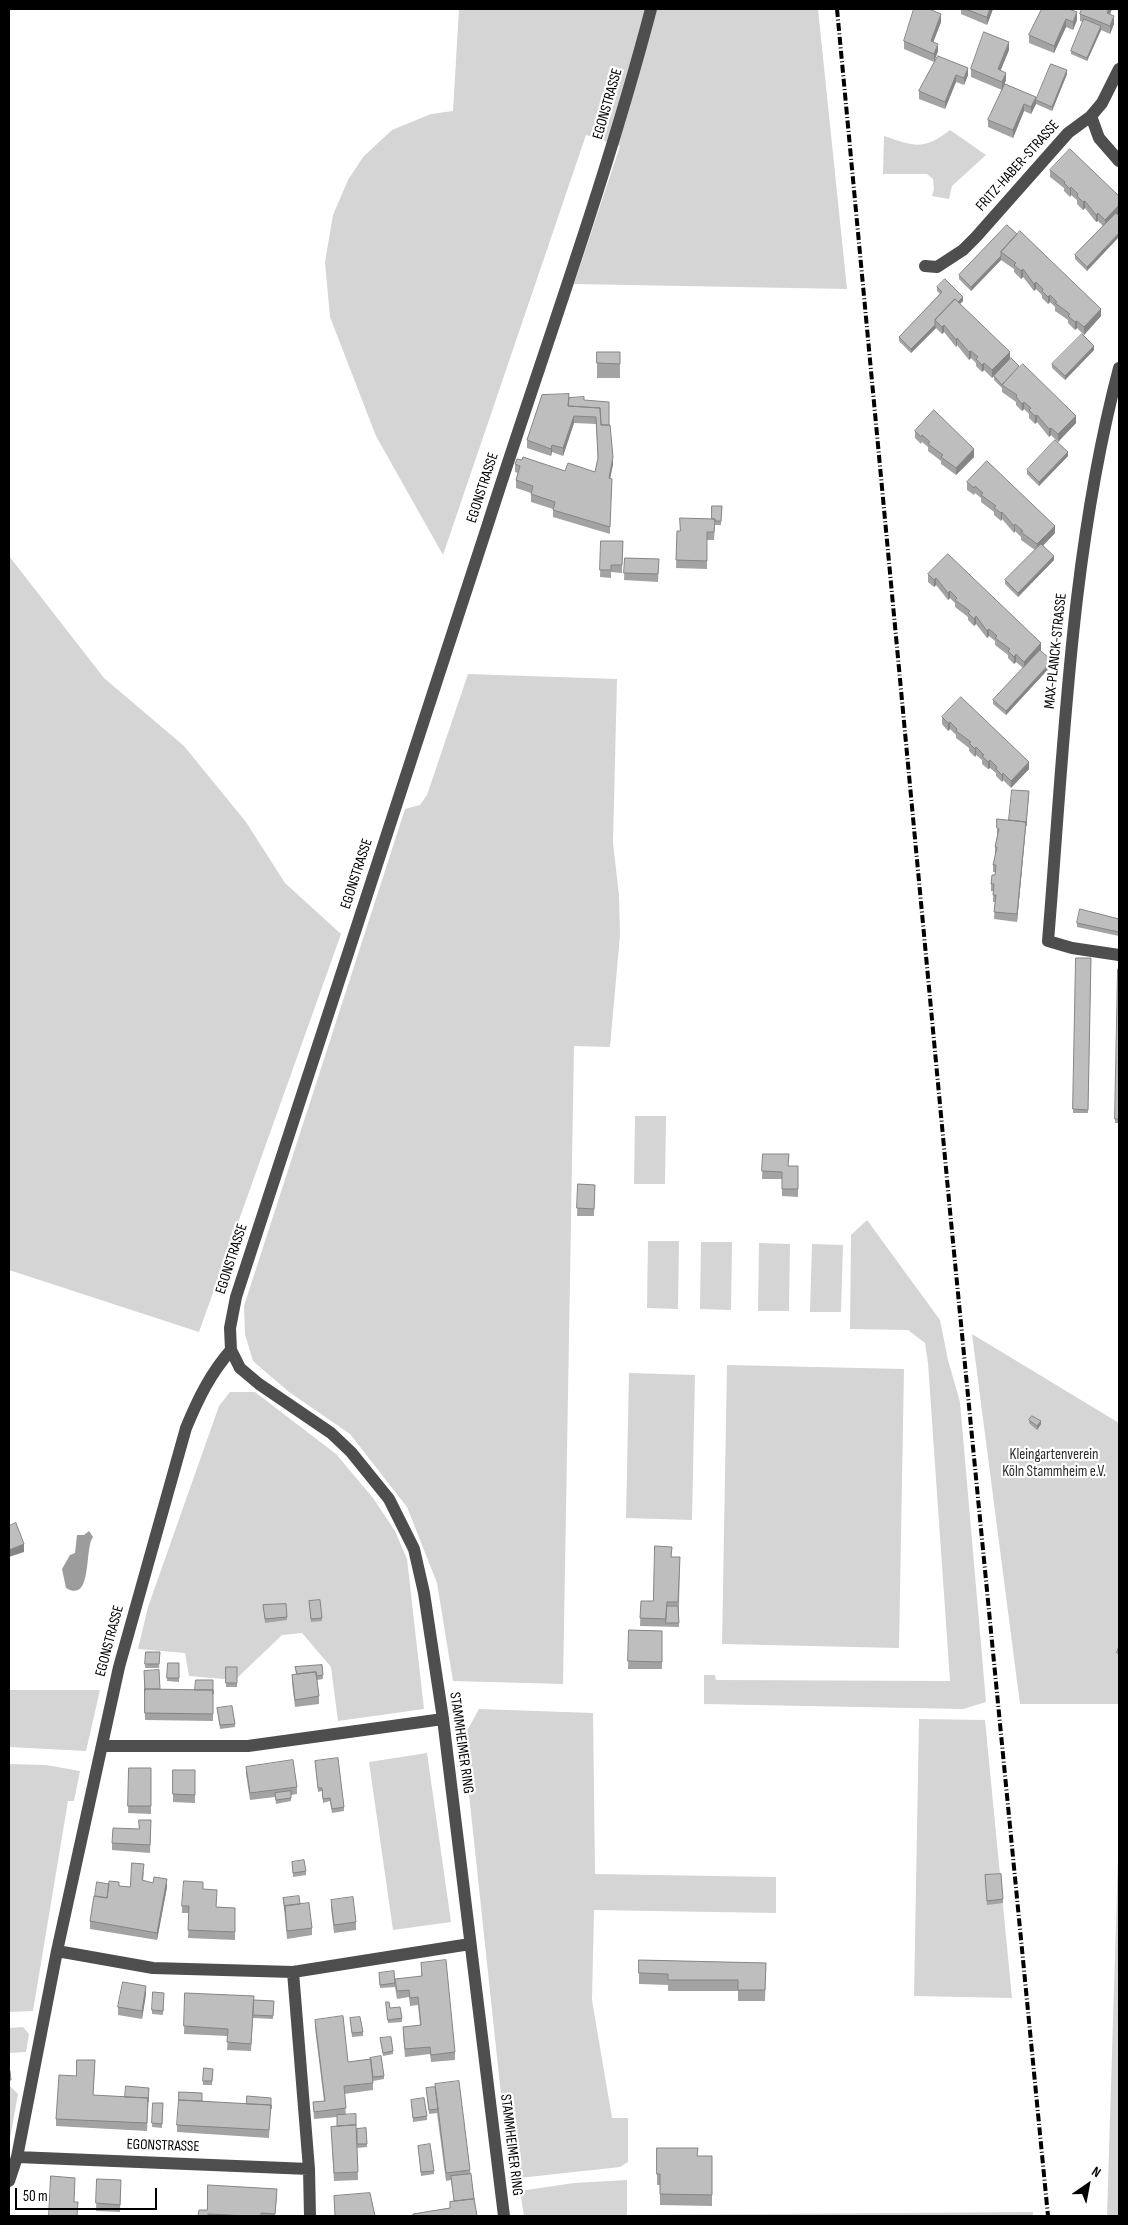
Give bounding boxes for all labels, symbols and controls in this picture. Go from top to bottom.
street label: EGONSTRASSE [589,66,627,142]
street label: FRITZ-HABER-STRASSE [972,117,1064,215]
street label: EGONSTRASSE [463,451,503,525]
street label: MAX-PLANCK-STRASSE [1041,592,1071,710]
street label: EGONSTRASSE [337,837,377,911]
street label: EGONSTRASSE [212,1222,252,1296]
park label: Kleingartenverein Köln Stammheim e.V. [1002,1446,1106,1481]
street label: EGONSTRASSE [92,1603,128,1679]
street label: STAMMHEIMER RING [445,1691,477,1795]
street label: STAMMHEIMER RING [496,2093,526,2197]
street label: EGONSTRASSE [126,2136,200,2156]
north arrow [1063,2160,1113,2210]
text: N [1089,2163,1104,2181]
scale bar [18,2178,160,2210]
text: 50 m [23,2187,48,2206]

